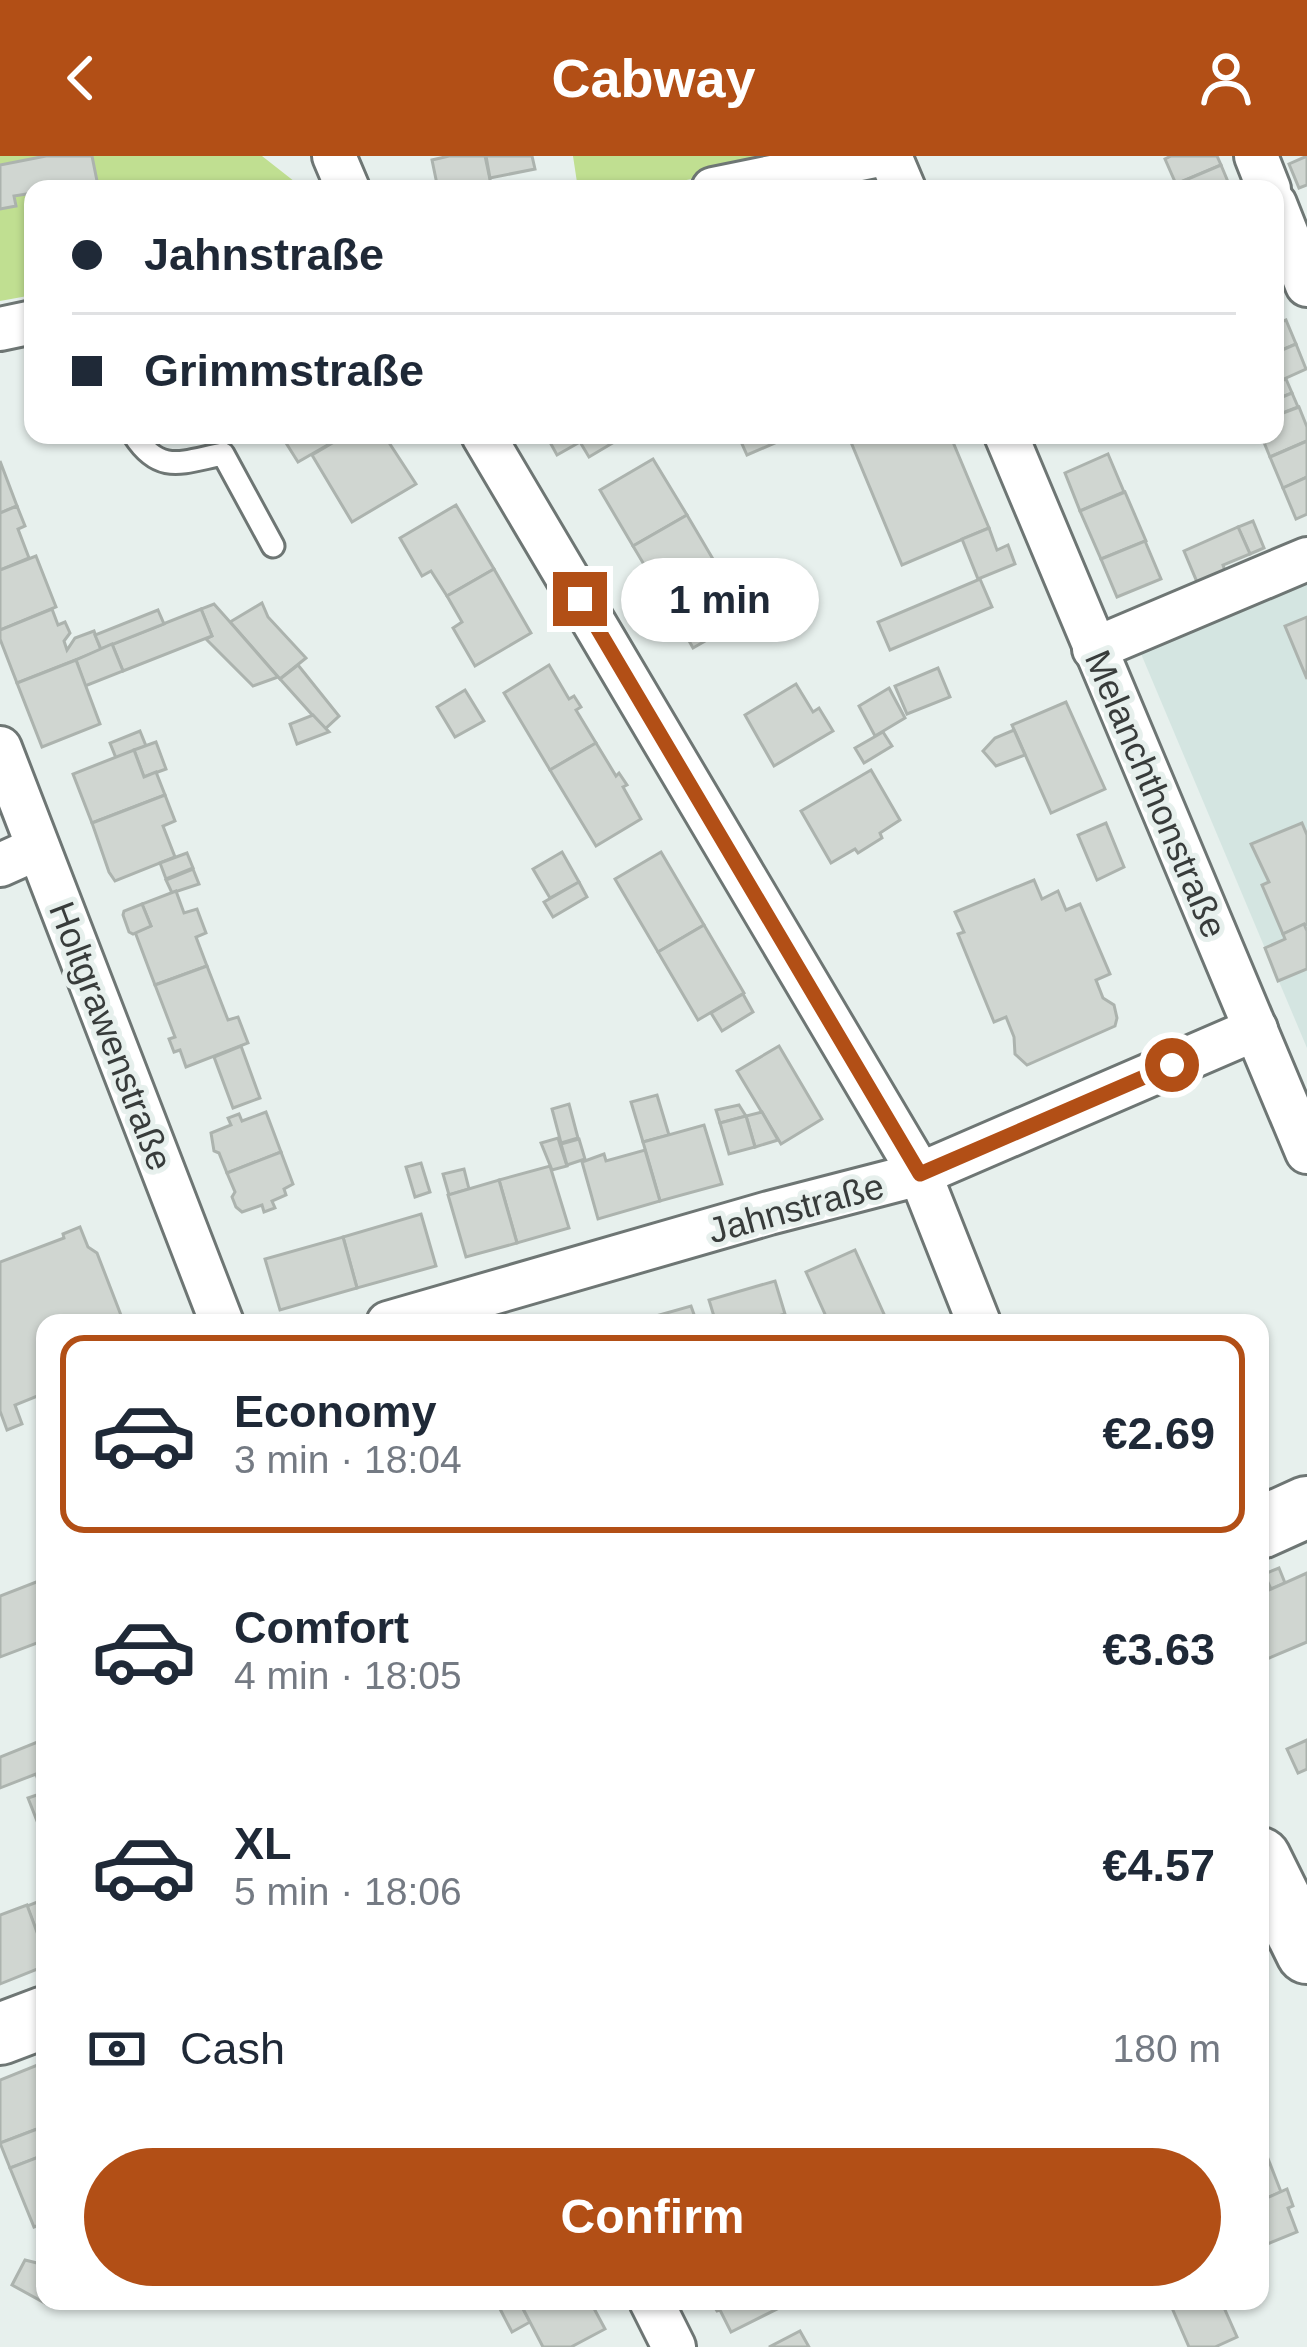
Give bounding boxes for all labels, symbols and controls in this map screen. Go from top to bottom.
icon: back [48,45,114,111]
icon: person [1193,45,1259,111]
text: Cabway [551,48,756,108]
text: Jahnstraße [144,229,384,280]
text: Grimmstraße [144,345,424,396]
callout: 1 min [622,557,820,641]
route end [553,572,607,626]
text: 1 min [669,578,771,621]
street label: Melanchthonstraße [1077,644,1235,944]
street label: Holtgrawenstraße [41,896,181,1176]
route start [1145,1038,1199,1092]
street label: Jahnstraße [704,1165,888,1251]
icon: car [90,1380,198,1488]
text: Economy [234,1386,437,1437]
text: €2.69 [1102,1408,1215,1459]
text: 3 min · 18:04 [234,1438,462,1481]
icon: car [90,1596,198,1704]
text: Comfort [234,1602,409,1653]
text: €3.63 [1102,1624,1215,1675]
text: 4 min · 18:05 [234,1654,462,1697]
icon: car [90,1812,198,1920]
text: XL [234,1818,292,1869]
text: €4.57 [1102,1840,1215,1891]
text: 5 min · 18:06 [234,1870,462,1913]
icon: cash [84,2016,150,2082]
text: Cash [180,2023,285,2074]
text: 180 m [1113,2027,1221,2070]
button: Confirm [84,2148,1221,2286]

